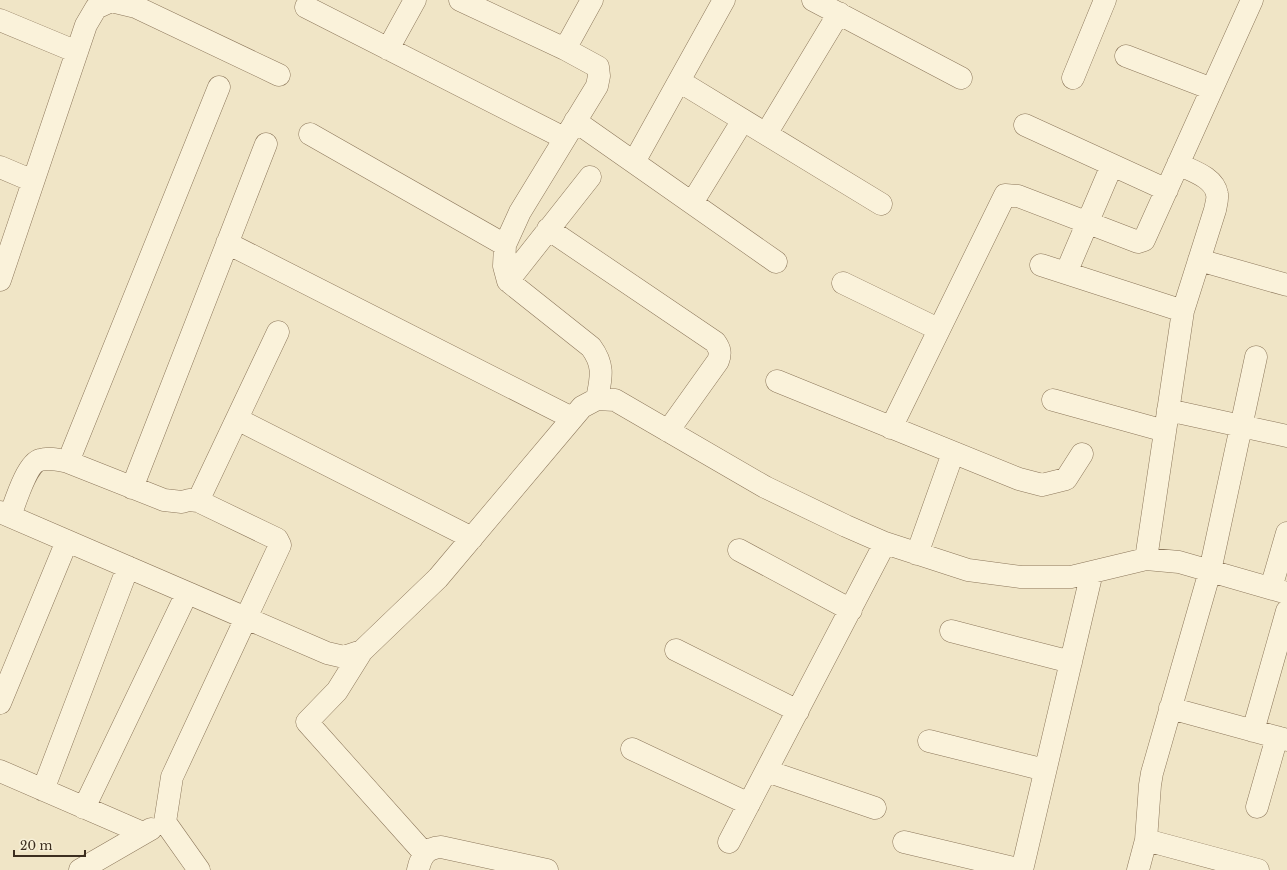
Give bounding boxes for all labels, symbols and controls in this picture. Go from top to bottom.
scale bar [14,832,85,858]
text: 20 m [20,838,52,853]

